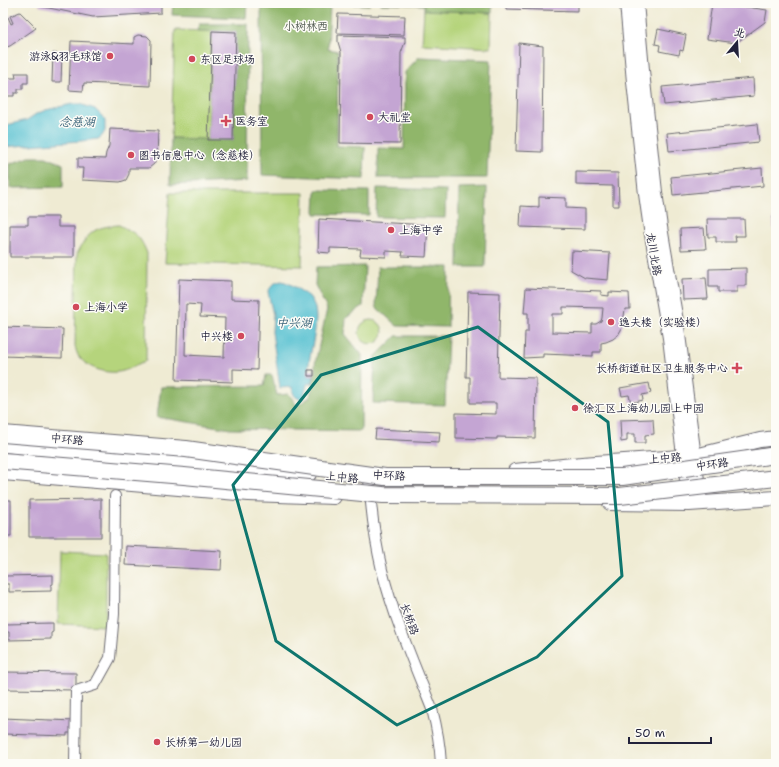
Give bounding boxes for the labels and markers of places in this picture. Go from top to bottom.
place label: 游泳&羽毛球馆 [29,49,102,64]
marker: 游泳&羽毛球馆 [105,51,115,61]
place label: 东区足球场 [200,52,255,67]
marker: 东区足球场 [187,54,197,64]
place label: 大礼堂 [378,110,411,125]
marker: 大礼堂 [365,112,375,122]
place label: 医务室 [235,114,268,129]
marker: 医务室 [220,115,232,127]
place label: 图书信息中心（念慈楼） [139,148,260,163]
marker: 图书信息中心（念慈楼） [126,150,136,160]
place label: 上海中学 [399,223,443,238]
marker: 上海中学 [386,225,396,235]
place label: 上海小学 [84,300,128,315]
marker: 上海小学 [71,302,81,312]
place label: 逸夫楼（实验楼） [619,315,707,330]
marker: 逸夫楼（实验楼） [606,317,616,327]
place label: 中兴楼 [200,329,233,344]
marker: 中兴楼 [236,331,246,341]
place label: 长桥街道社区卫生服务中心 [596,361,728,376]
marker: 长桥街道社区卫生服务中心 [731,362,743,374]
place label: 徐汇区上海幼儿园上中园 [583,401,704,416]
marker: 徐汇区上海幼儿园上中园 [570,403,580,413]
place label: 长桥第一幼儿园 [165,735,242,750]
marker: 长桥第一幼儿园 [152,737,162,747]

